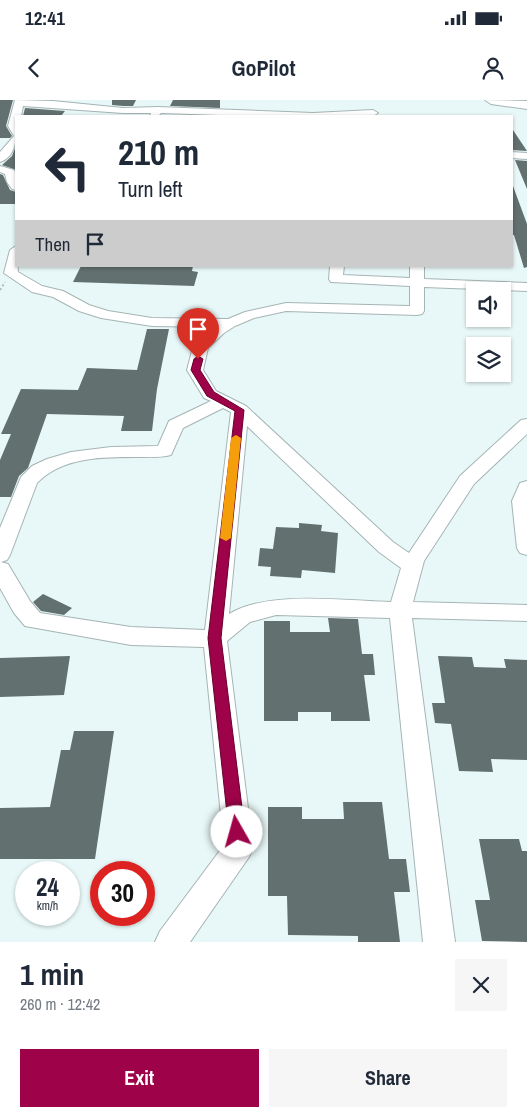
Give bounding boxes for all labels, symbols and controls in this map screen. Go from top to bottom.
text: 12:41 [25,5,65,31]
text: GoPilot [231,53,296,83]
icon: back [20,54,48,82]
icon: person [479,54,507,82]
text: 210 m [118,129,199,176]
icon: left [35,135,100,200]
text: Turn left [118,174,183,204]
icon: arrive [81,230,109,258]
text: Then [35,231,71,257]
map controls [466,282,511,382]
button: sound [466,282,511,327]
pin [177,308,219,359]
icon: arrive [184,315,212,343]
button: layers [466,337,511,382]
position arrow [210,805,262,857]
speed limit sign: 30 [90,861,155,926]
text: 24 [36,870,59,904]
text: km/h [37,898,58,914]
text: 1 min [20,954,84,994]
button: close [455,959,507,1011]
text: 260 m · 12:42 [20,993,100,1015]
button: Exit [20,1049,259,1107]
button: Share [269,1049,507,1107]

